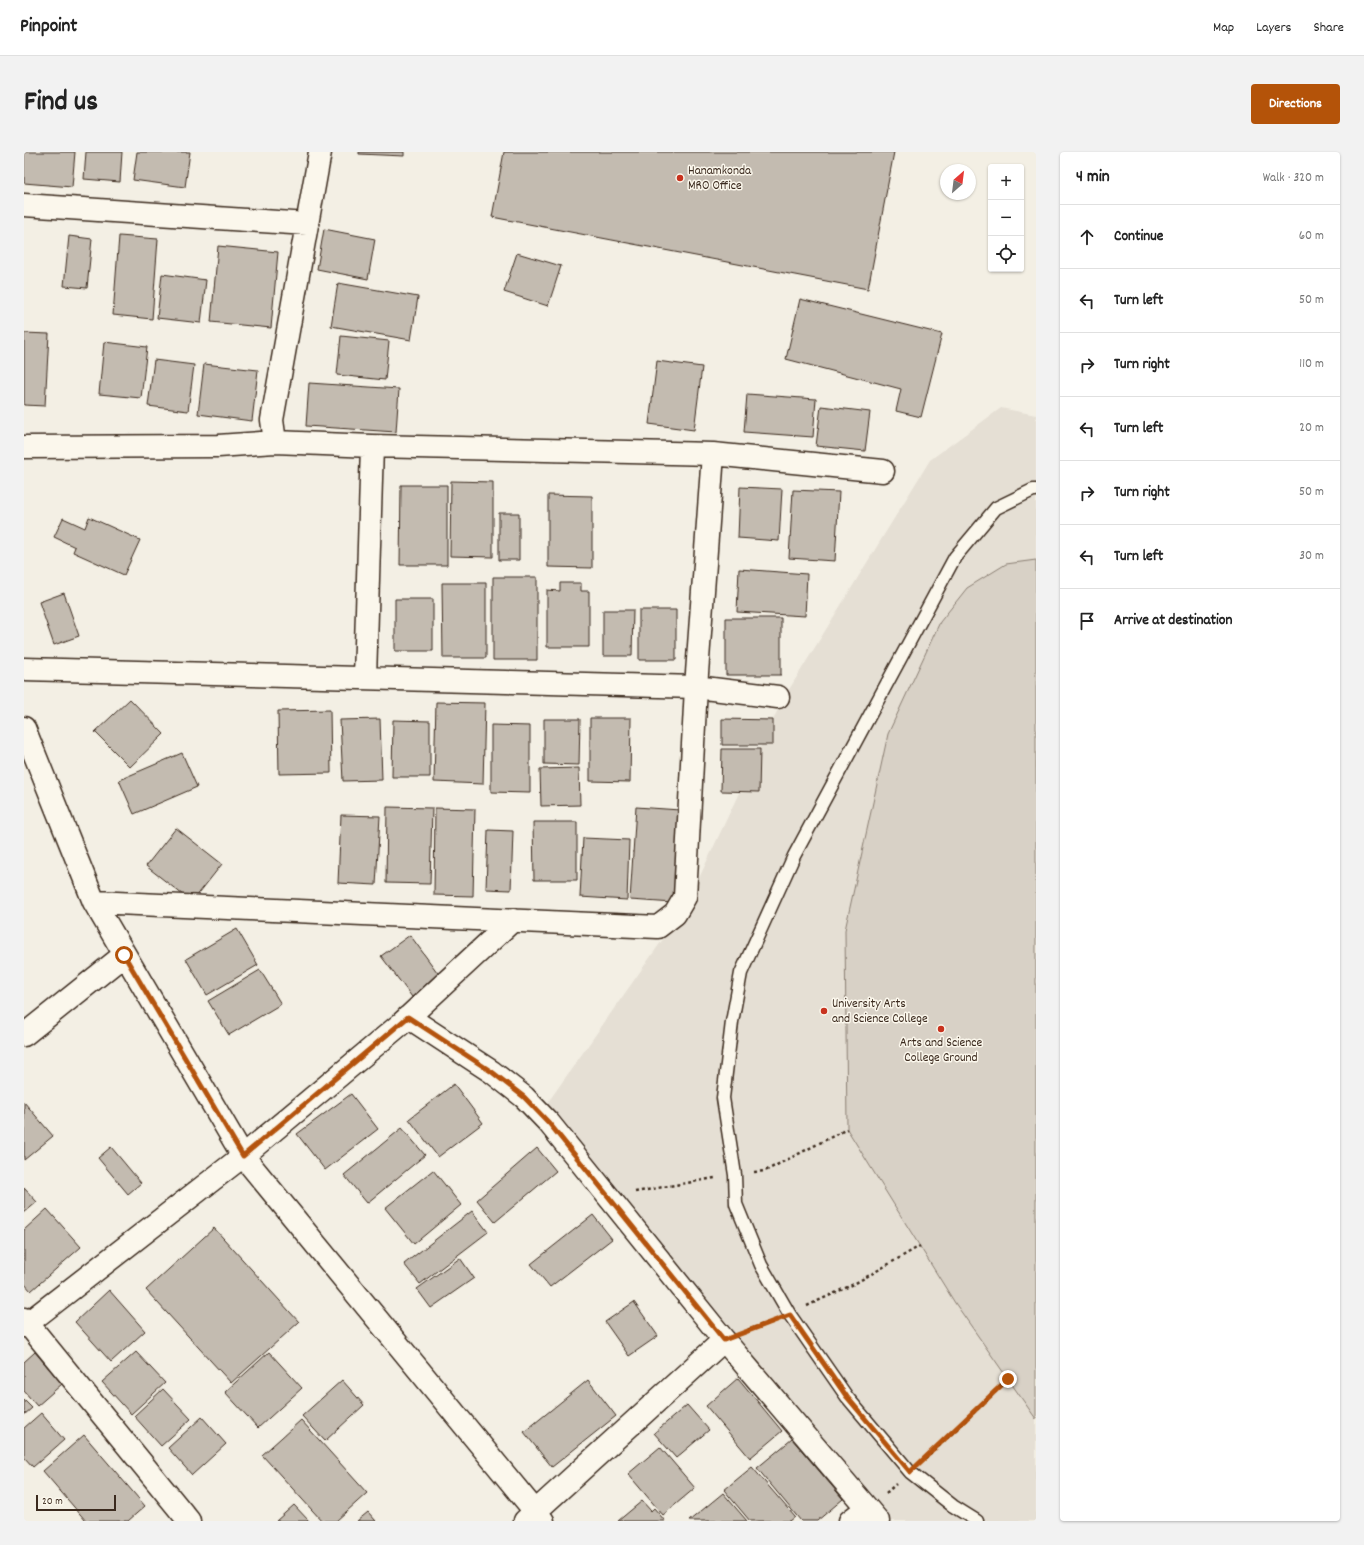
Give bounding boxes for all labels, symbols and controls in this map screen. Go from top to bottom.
text: Pinpoint [20,14,77,41]
text: Map [1213,18,1234,38]
text: Layers [1256,18,1291,38]
text: Share [1313,18,1344,38]
text: Find us [24,84,98,124]
button: Directions [1251,84,1340,124]
place label: Hanamkonda MRO Office [688,162,752,196]
north arrow [940,164,976,200]
map controls [988,164,1024,272]
button: + [988,164,1024,200]
text: 4 min [1076,166,1110,190]
text: Walk · 320 m [1263,169,1324,188]
marker: Hanamkonda MRO Office [675,173,685,183]
button: − [988,200,1024,236]
icon: ahead [1076,226,1098,248]
text: Continue [1114,226,1163,248]
text: 60 m [1299,227,1324,246]
button: locate [988,236,1024,272]
icon: left [1076,290,1098,312]
text: Turn left [1114,290,1163,312]
text: 50 m [1299,291,1324,310]
icon: right [1076,354,1098,376]
text: Turn right [1114,354,1170,376]
text: 110 m [1299,355,1324,374]
icon: left [1076,418,1098,440]
text: Turn left [1114,418,1163,440]
text: 20 m [1299,419,1324,438]
icon: right [1076,482,1098,504]
text: Turn right [1114,482,1170,504]
text: 50 m [1299,483,1324,502]
icon: left [1076,546,1098,568]
text: Turn left [1114,546,1163,568]
text: 30 m [1299,547,1324,566]
icon: arrive [1076,610,1098,632]
text: Arrive at destination [1114,610,1232,632]
route start [115,946,133,964]
place label: University Arts and Science College [832,995,928,1029]
marker: University Arts and Science College [819,1006,829,1016]
marker: Arts and Science College Ground [936,1024,946,1034]
place label: Arts and Science College Ground [900,1034,982,1068]
route end [999,1370,1017,1388]
scale bar [36,1493,116,1512]
text: 20 m [42,1494,63,1510]

